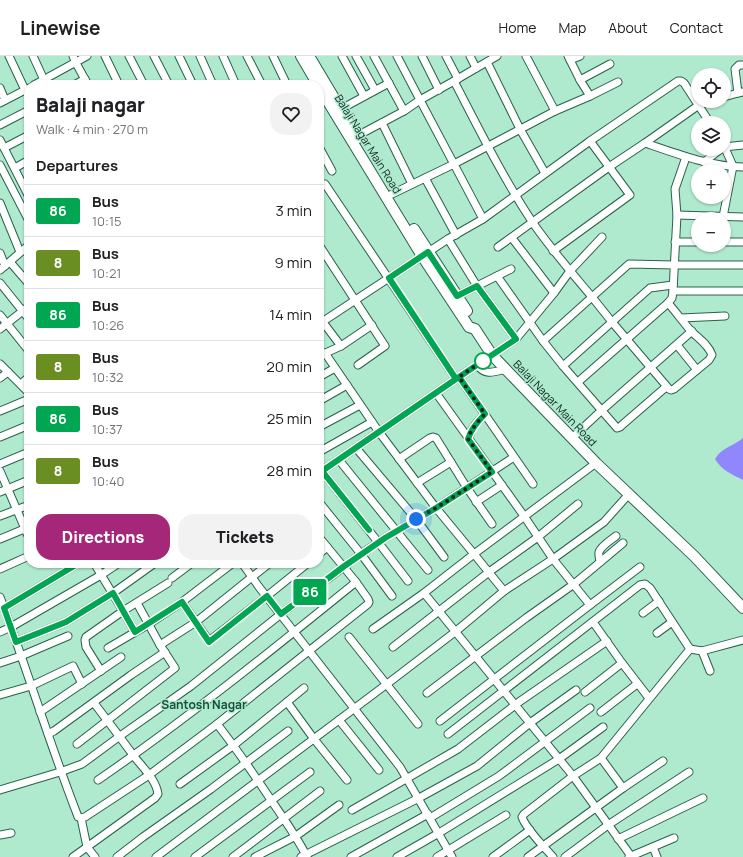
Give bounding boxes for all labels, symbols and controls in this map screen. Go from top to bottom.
text: Linewise [20,15,101,41]
text: Home [499,18,536,37]
text: Map [558,18,586,37]
text: About [608,18,648,37]
text: Contact [670,18,723,37]
map controls [691,68,731,252]
button: locate [691,68,731,108]
street label: Balaji Nagar Main Road [332,91,405,196]
text: Balaji nagar [36,92,145,118]
button: heart [270,93,312,135]
button: layers [691,116,731,156]
text: Walk · 4 min · 270 m [36,120,148,138]
text: Departures [36,155,118,176]
button: + [691,164,731,204]
text: Bus [92,191,119,212]
text: 3 min [276,200,312,221]
text: 86 [49,201,67,220]
text: 10:15 [92,212,121,230]
button: − [691,212,731,252]
text: Bus [92,243,119,264]
text: 9 min [275,252,312,273]
text: 8 [54,253,62,272]
text: 10:21 [92,264,121,282]
text: Bus [92,295,119,316]
text: 14 min [269,304,312,325]
text: 86 [49,305,67,324]
text: 10:26 [92,316,124,334]
text: Bus [92,347,119,368]
unlabelled marker [474,352,492,370]
text: 20 min [266,356,312,377]
street label: Balaji Nagar Main Road [510,356,600,449]
text: 8 [54,357,62,376]
text: 10:32 [92,368,124,386]
text: Bus [92,399,119,420]
text: 25 min [267,408,312,429]
text: 86 [49,409,67,428]
text: 10:37 [92,420,123,438]
text: Bus [92,451,119,472]
text: 28 min [267,460,312,481]
text: 8 [54,461,62,480]
text: 10:40 [92,472,124,490]
your location [406,509,426,529]
button: Directions [36,514,170,560]
button: Tickets [178,514,312,560]
line badge: 86 [292,579,328,605]
text: 86 [301,582,319,601]
district label: Santosh Nagar [161,696,247,713]

